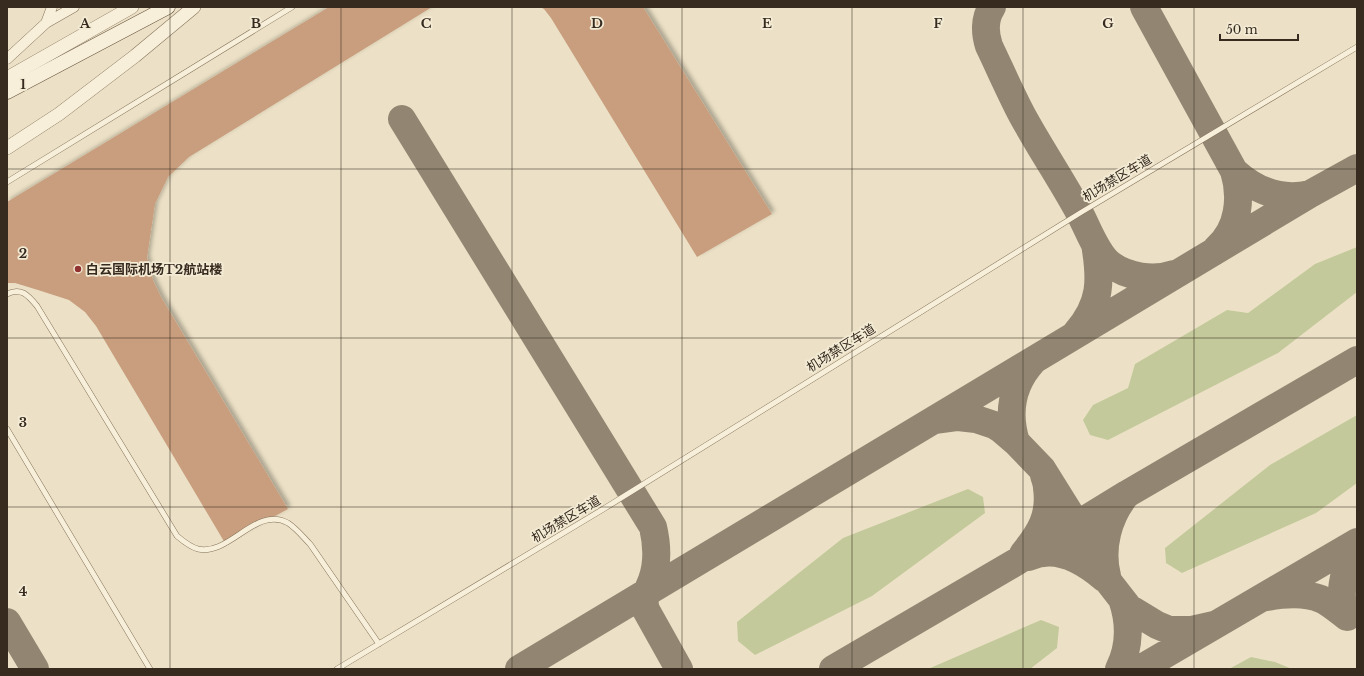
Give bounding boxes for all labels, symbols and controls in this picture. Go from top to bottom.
text: A [79,15,91,32]
text: B [251,15,261,32]
text: C [421,15,432,32]
text: D [591,15,603,32]
text: E [762,15,772,32]
text: F [934,15,943,32]
text: G [1102,15,1114,32]
scale bar [1220,16,1298,42]
text: 50 m [1226,22,1258,37]
text: 1 [20,76,26,93]
street label: 机场禁区车道 [1079,151,1155,205]
text: 2 [19,245,27,262]
place label: 白云国际机场T2航站楼 [86,261,222,278]
marker: 白云国际机场T2航站楼 [73,264,83,274]
street label: 机场禁区车道 [803,320,879,376]
text: 3 [19,414,27,431]
street label: 机场禁区车道 [528,492,604,546]
text: 4 [19,583,28,600]

